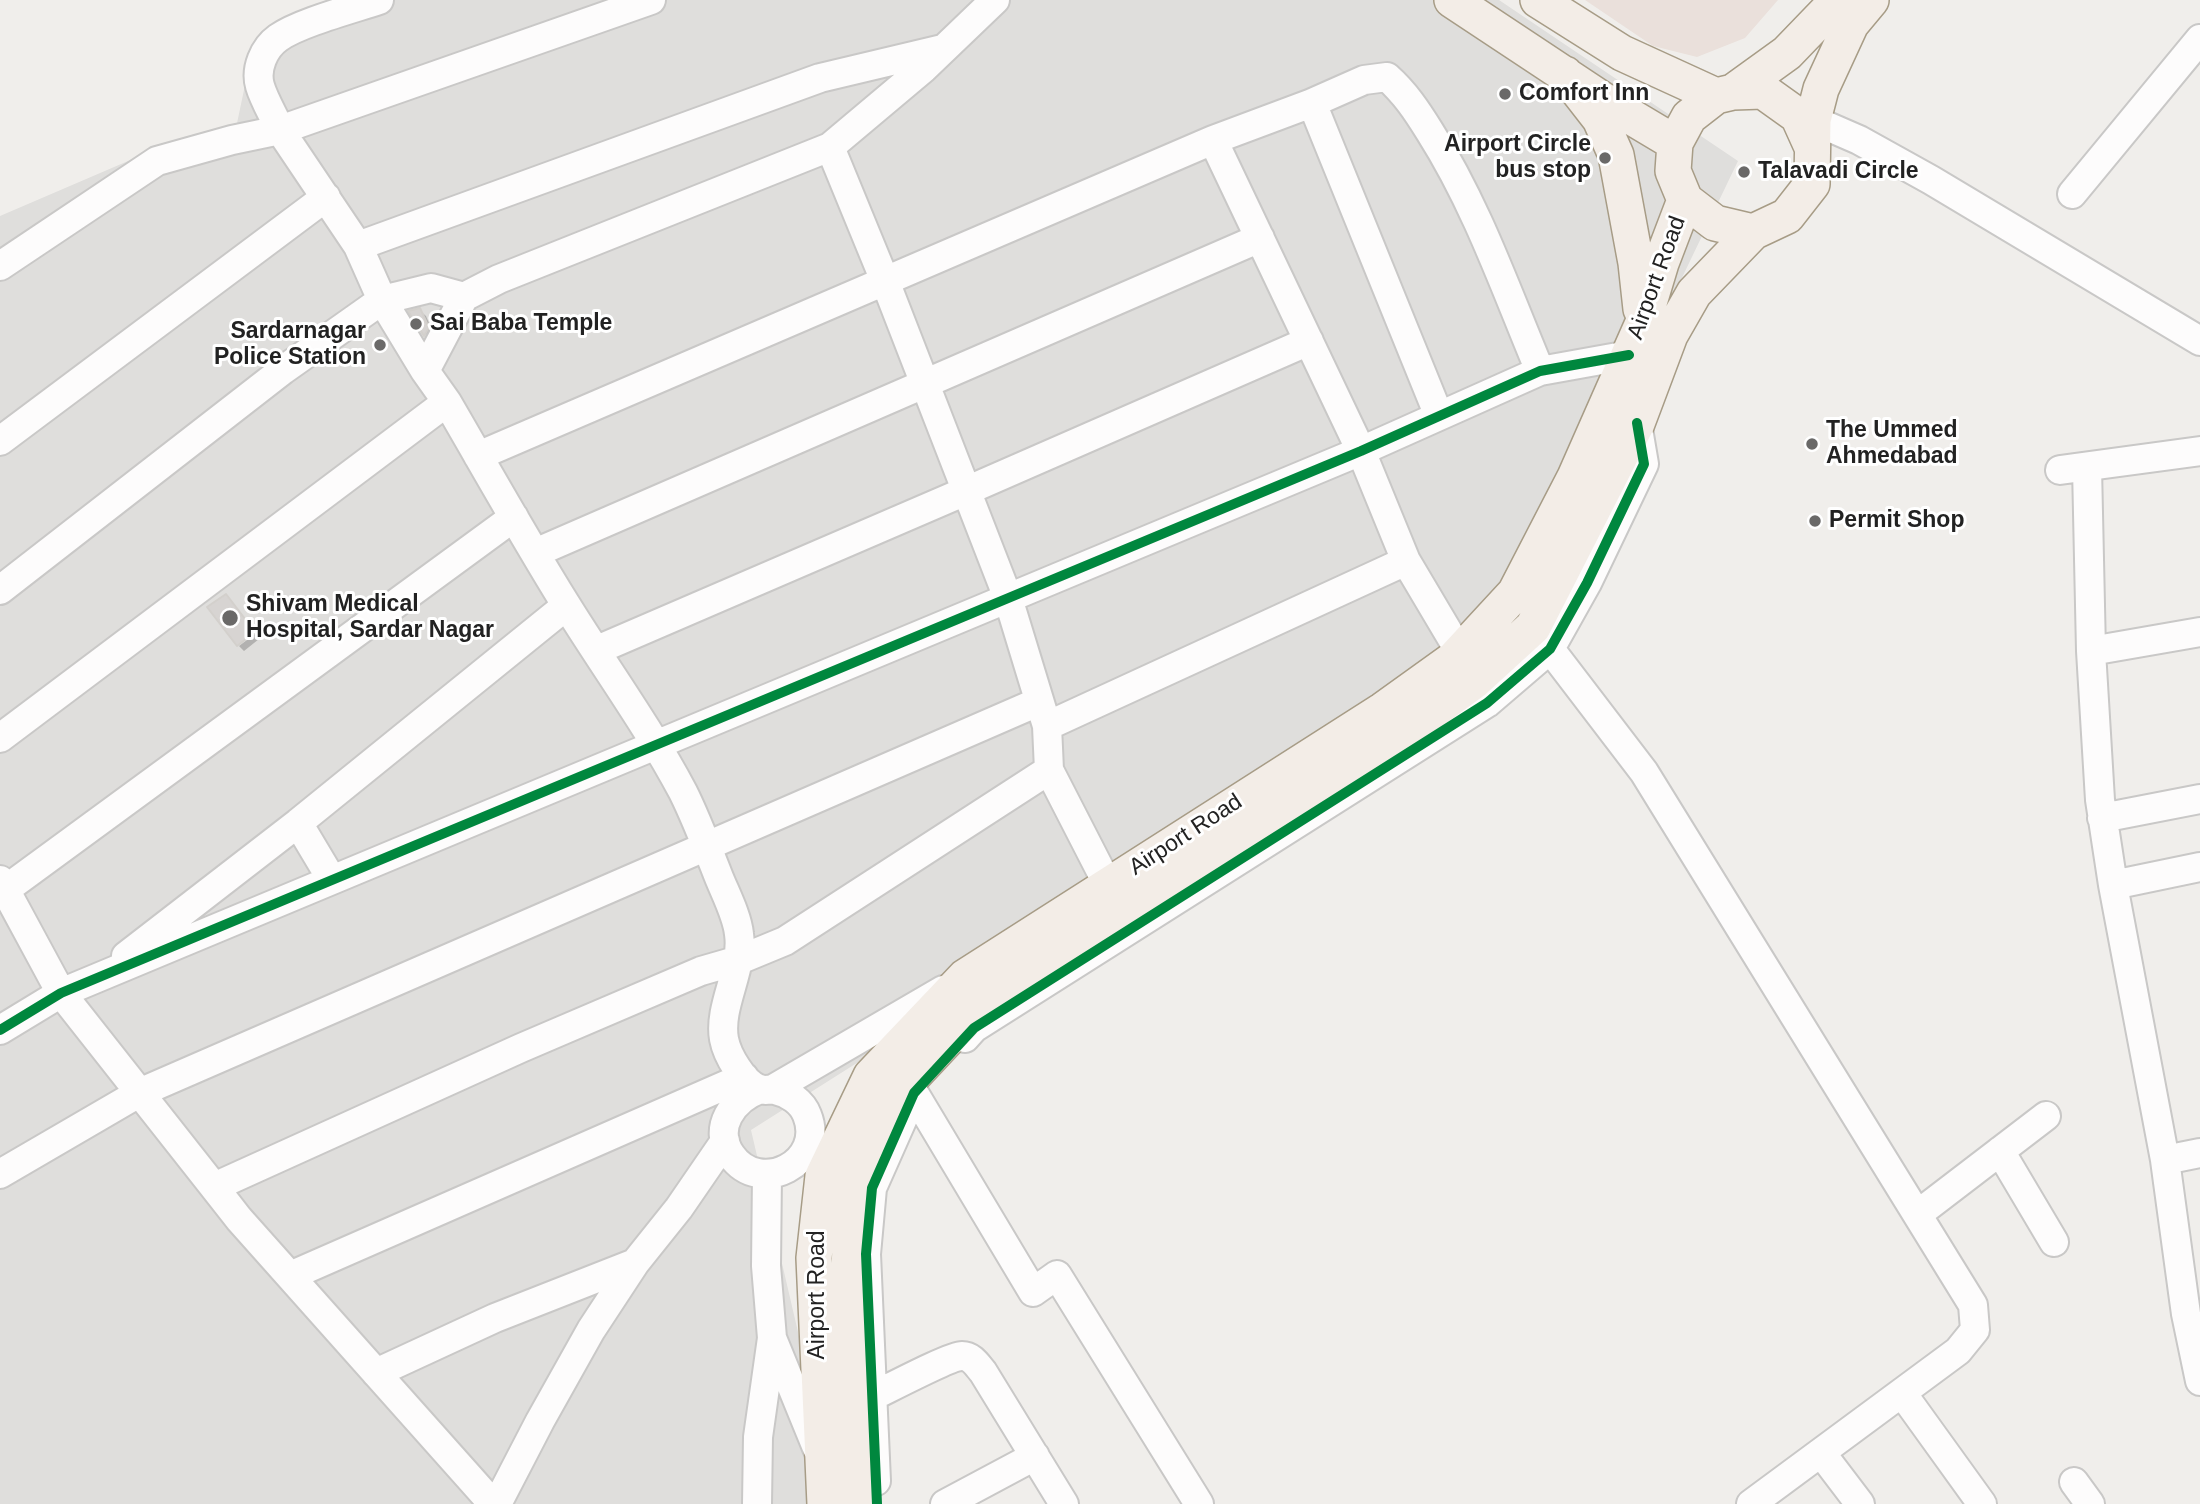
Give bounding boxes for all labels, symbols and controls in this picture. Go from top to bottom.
place label: Comfort Inn [1519,80,1649,108]
marker: Comfort Inn [1497,86,1513,102]
place label: Airport Circle bus stop [1444,131,1591,185]
marker: Airport Circle bus stop [1597,150,1613,166]
place label: Talavadi Circle [1758,158,1919,186]
marker: Talavadi Circle [1736,164,1752,180]
street label: Airport Road [1622,213,1692,343]
place label: Sai Baba Temple [430,310,612,338]
marker: Sai Baba Temple [408,316,424,332]
place label: Sardarnagar Police Station [214,318,366,372]
marker: Sardarnagar Police Station [372,337,388,353]
place label: The Ummed Ahmedabad [1826,417,1958,471]
marker: The Ummed Ahmedabad [1804,436,1820,452]
place label: Permit Shop [1829,507,1964,535]
marker: Permit Shop [1807,513,1823,529]
place label: Shivam Medical Hospital, Sardar Nagar [246,591,494,645]
marker: Shivam Medical Hospital, Sardar Nagar [220,608,240,628]
street label: Airport Road [1124,788,1248,882]
street label: Airport Road [804,1230,832,1360]

